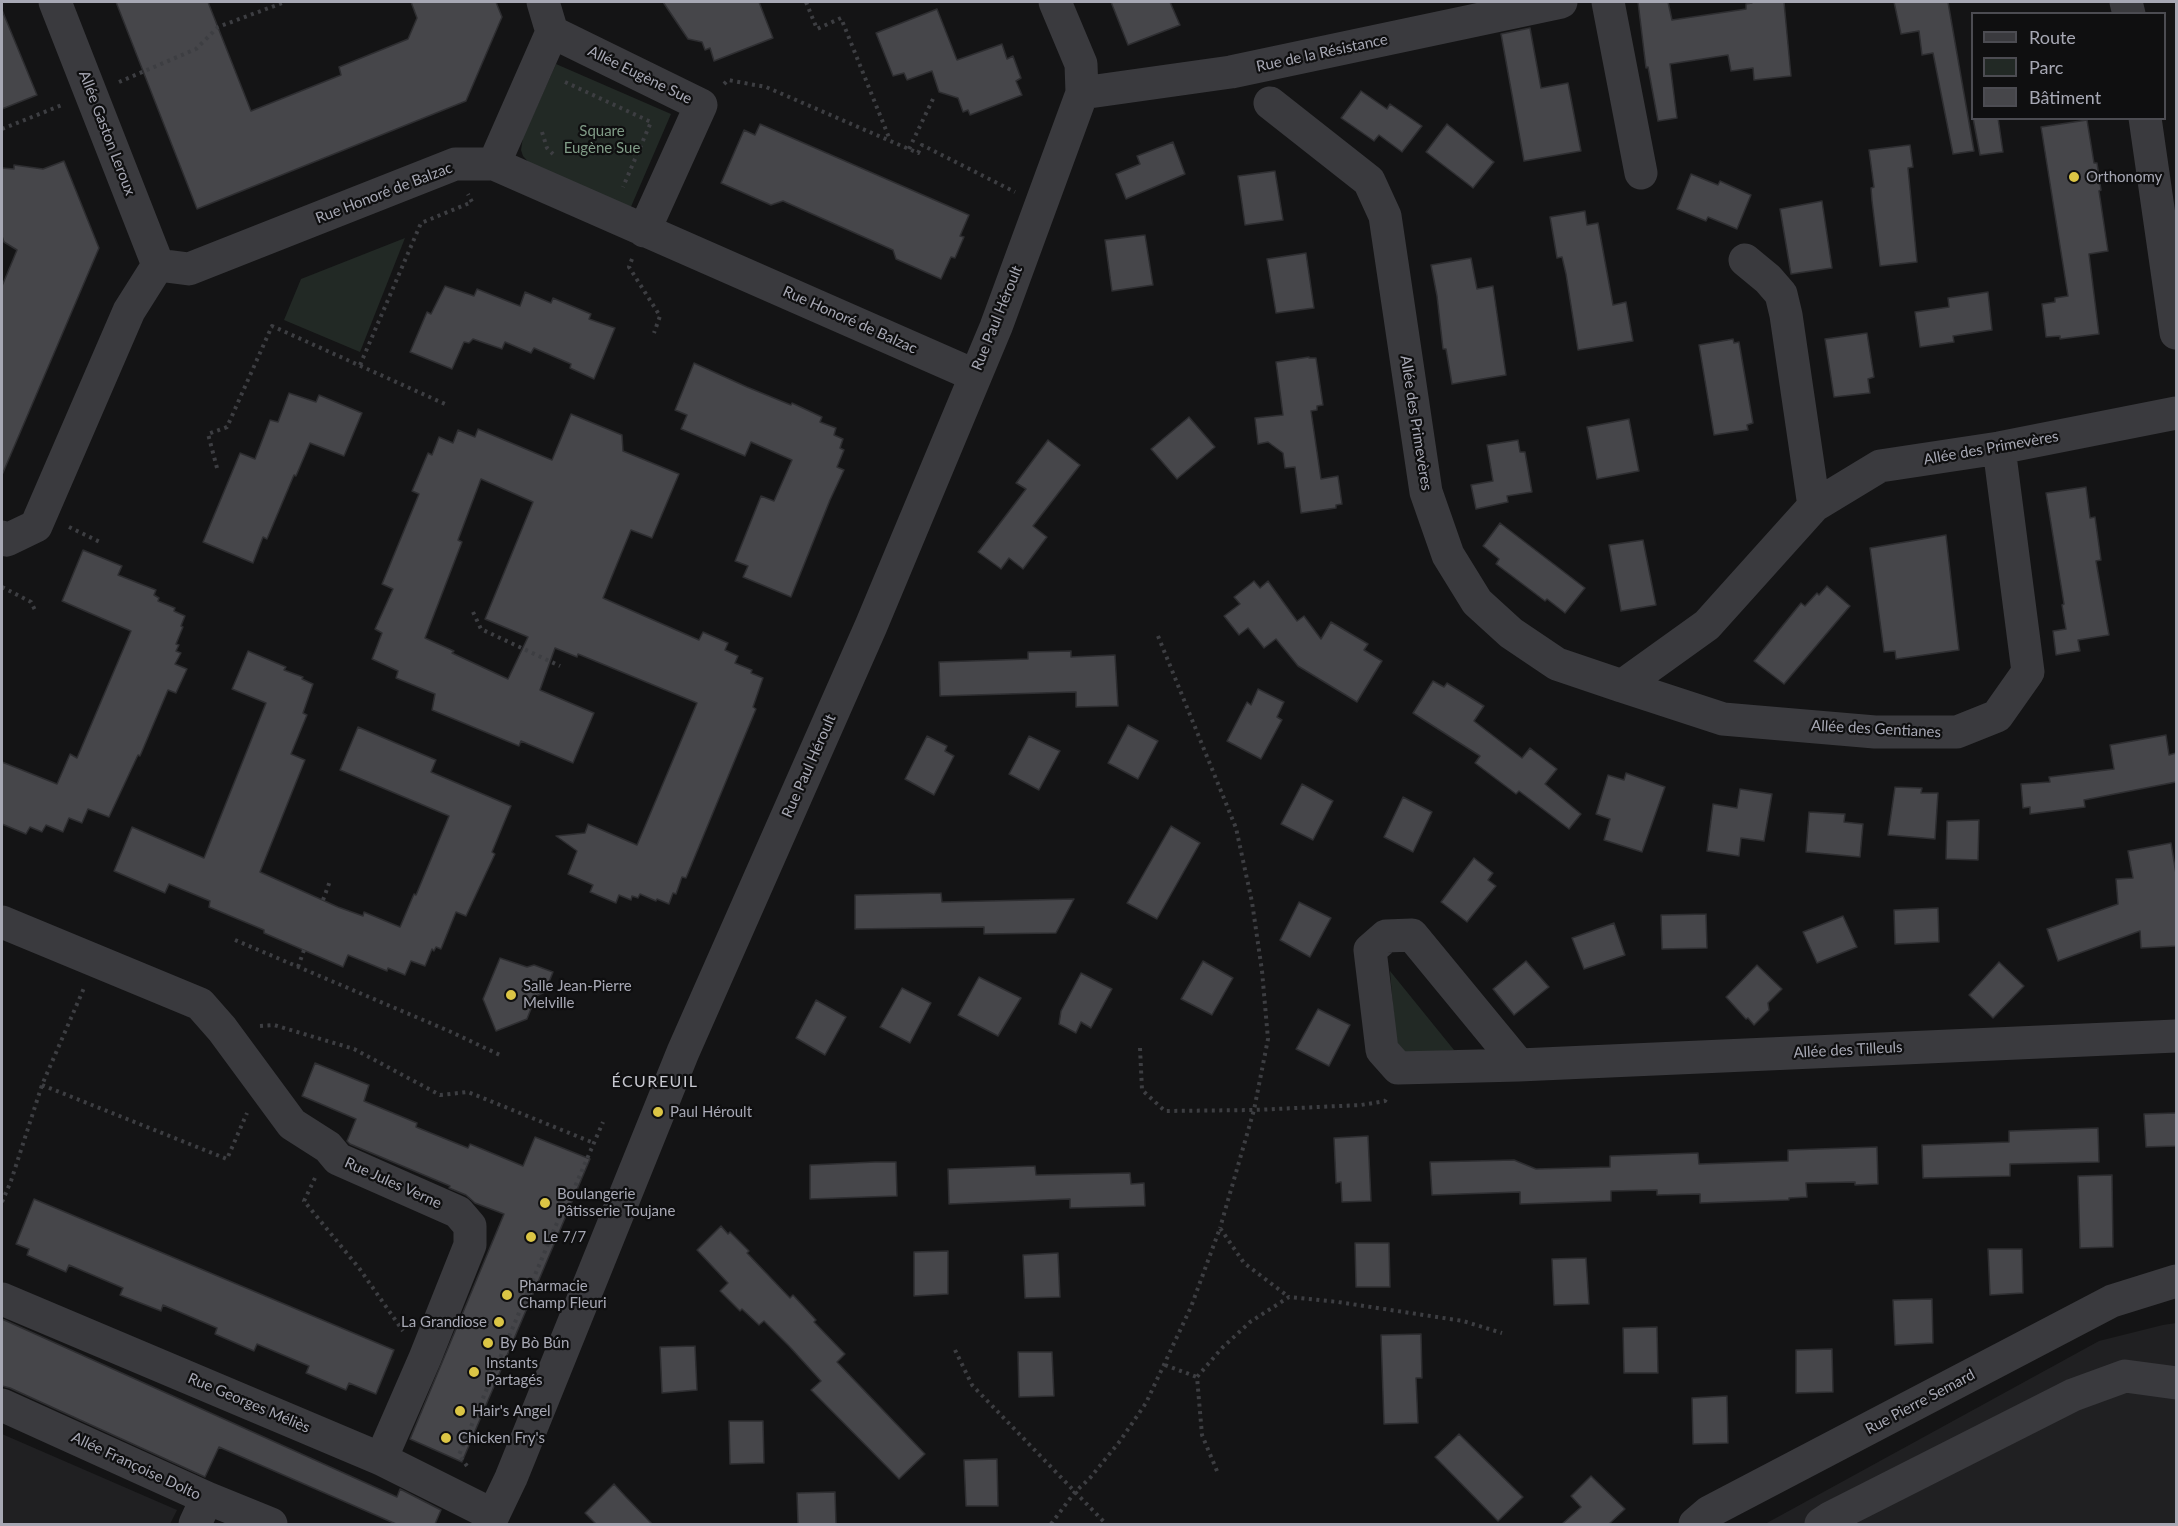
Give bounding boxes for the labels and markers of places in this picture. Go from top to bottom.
place label: Orthonomy [2086,168,2162,186]
marker: Orthonomy [2067,170,2081,184]
place label: Salle Jean-Pierre Melville [523,977,632,1012]
marker: Salle Jean-Pierre Melville [504,988,518,1002]
place label: Paul Héroult [670,1103,752,1121]
marker: Paul Héroult [651,1105,665,1119]
place label: Boulangerie Pâtisserie Toujane [557,1185,675,1220]
marker: Boulangerie Pâtisserie Toujane [538,1196,552,1210]
place label: Le 7/7 [543,1228,586,1246]
marker: Le 7/7 [524,1230,538,1244]
place label: Pharmacie Champ Fleuri [519,1277,607,1312]
marker: Pharmacie Champ Fleuri [500,1288,514,1302]
place label: La Grandiose [401,1313,487,1331]
marker: La Grandiose [492,1315,506,1329]
place label: By Bò Bún [500,1334,569,1352]
marker: By Bò Bún [481,1336,495,1350]
place label: Instants Partagés [486,1354,543,1389]
marker: Instants Partagés [467,1365,481,1379]
place label: Hair's Angel [472,1402,551,1420]
marker: Hair's Angel [453,1404,467,1418]
place label: Chicken Fry's [458,1429,545,1447]
marker: Chicken Fry's [439,1431,453,1445]

